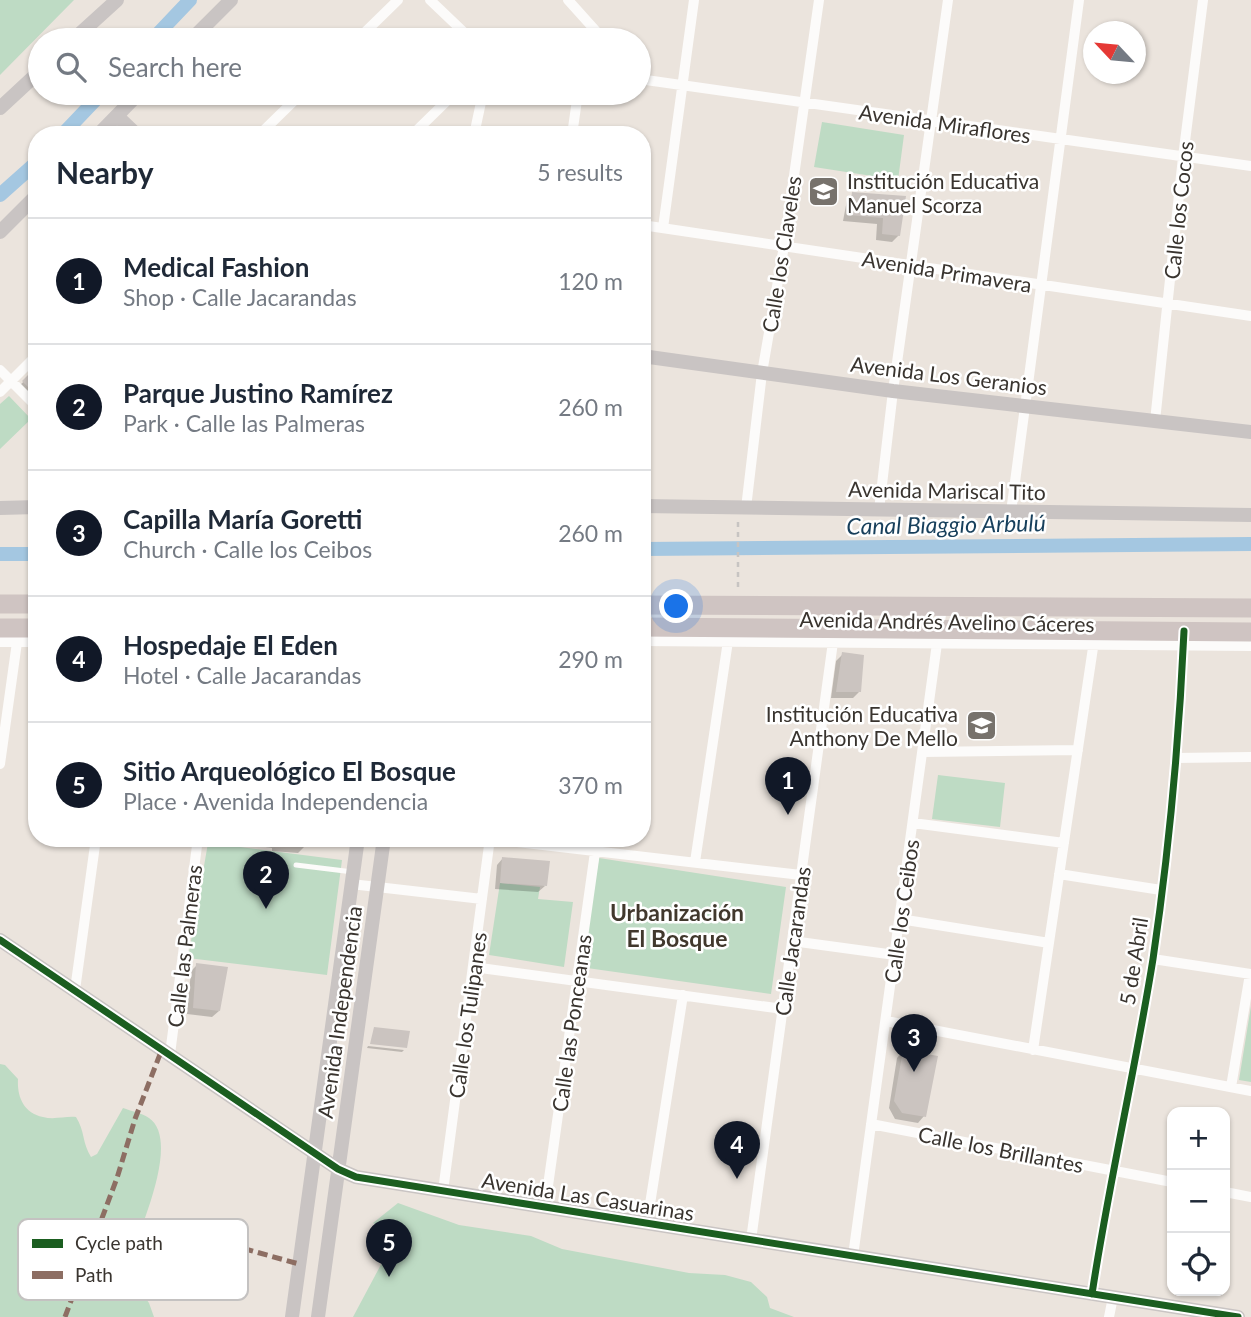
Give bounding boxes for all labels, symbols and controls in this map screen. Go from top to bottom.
north arrow [1083,21,1146,84]
search box [28,28,651,105]
icon: search [52,48,90,86]
text: Search here [108,51,242,83]
street label: Avenida Miraflores [858,99,1032,147]
street label: Calle los Cocos [1158,140,1198,280]
text: Nearby [56,154,154,190]
text: 5 results [537,158,623,186]
place label: Institución Educativa Manuel Scorza [847,168,1039,217]
street label: Calle los Claveles [756,174,806,334]
school or university icon: Institución Educativa Manuel Scorza [807,175,841,209]
street label: Avenida Primavera [860,245,1034,297]
text: Medical Fashion [123,251,309,283]
text: 1 [72,267,86,295]
text: 120 m [558,267,623,295]
text: Shop · Calle Jacarandas [123,283,357,311]
street label: Avenida Los Geranios [849,351,1049,399]
text: Parque Justino Ramírez [123,377,393,409]
text: 2 [72,393,86,421]
text: 260 m [558,393,623,421]
text: Park · Calle las Palmeras [123,409,365,437]
street label: Avenida Mariscal Tito [848,476,1046,504]
text: Capilla María Goretti [123,503,362,535]
water label: Canal Biaggio Arbulú [846,508,1046,540]
text: 3 [72,519,86,547]
text: 260 m [558,519,623,547]
text: Church · Calle los Ceibos [123,535,372,563]
your location [659,589,693,623]
street label: Avenida Andrés Avelino Cáceres [799,606,1095,636]
text: Hospedaje El Eden [123,629,338,661]
text: 4 [72,645,86,673]
text: 290 m [558,645,623,673]
text: Hotel · Calle Jacarandas [123,661,361,689]
place label: Institución Educativa Anthony De Mello [766,701,958,750]
school or university icon: Institución Educativa Anthony De Mello [964,708,998,742]
text: Sitio Arqueológico El Bosque [123,755,456,787]
pin: 1 [765,757,811,815]
text: 5 [72,771,86,799]
text: 370 m [558,771,623,799]
text: Place · Avenida Independencia [123,787,428,815]
street label: Calle los Ceibos [879,838,923,984]
pin: 2 [243,851,289,909]
street label: Calle las Palmeras [162,863,206,1029]
street label: Calle Jacarandas [769,865,815,1017]
district label: Urbanización El Bosque [610,898,744,952]
street label: Avenida Independencia [312,904,366,1120]
street label: 5 de Abril [1114,915,1152,1007]
street label: Calle los Tulipanes [443,930,491,1100]
street label: Calle las Ponceanas [546,933,596,1113]
pin: 3 [891,1014,937,1072]
map controls [1167,1107,1230,1296]
button: + [1167,1107,1230,1170]
pin: 4 [714,1121,760,1179]
street label: Calle los Brillantes [916,1121,1086,1177]
street label: Avenida Las Casuarinas [480,1167,696,1225]
button: − [1167,1170,1230,1233]
legend [18,1219,248,1300]
pin: 5 [366,1219,412,1277]
text: Cycle path [75,1231,163,1254]
button: locate [1167,1233,1230,1296]
text: Path [75,1263,113,1286]

